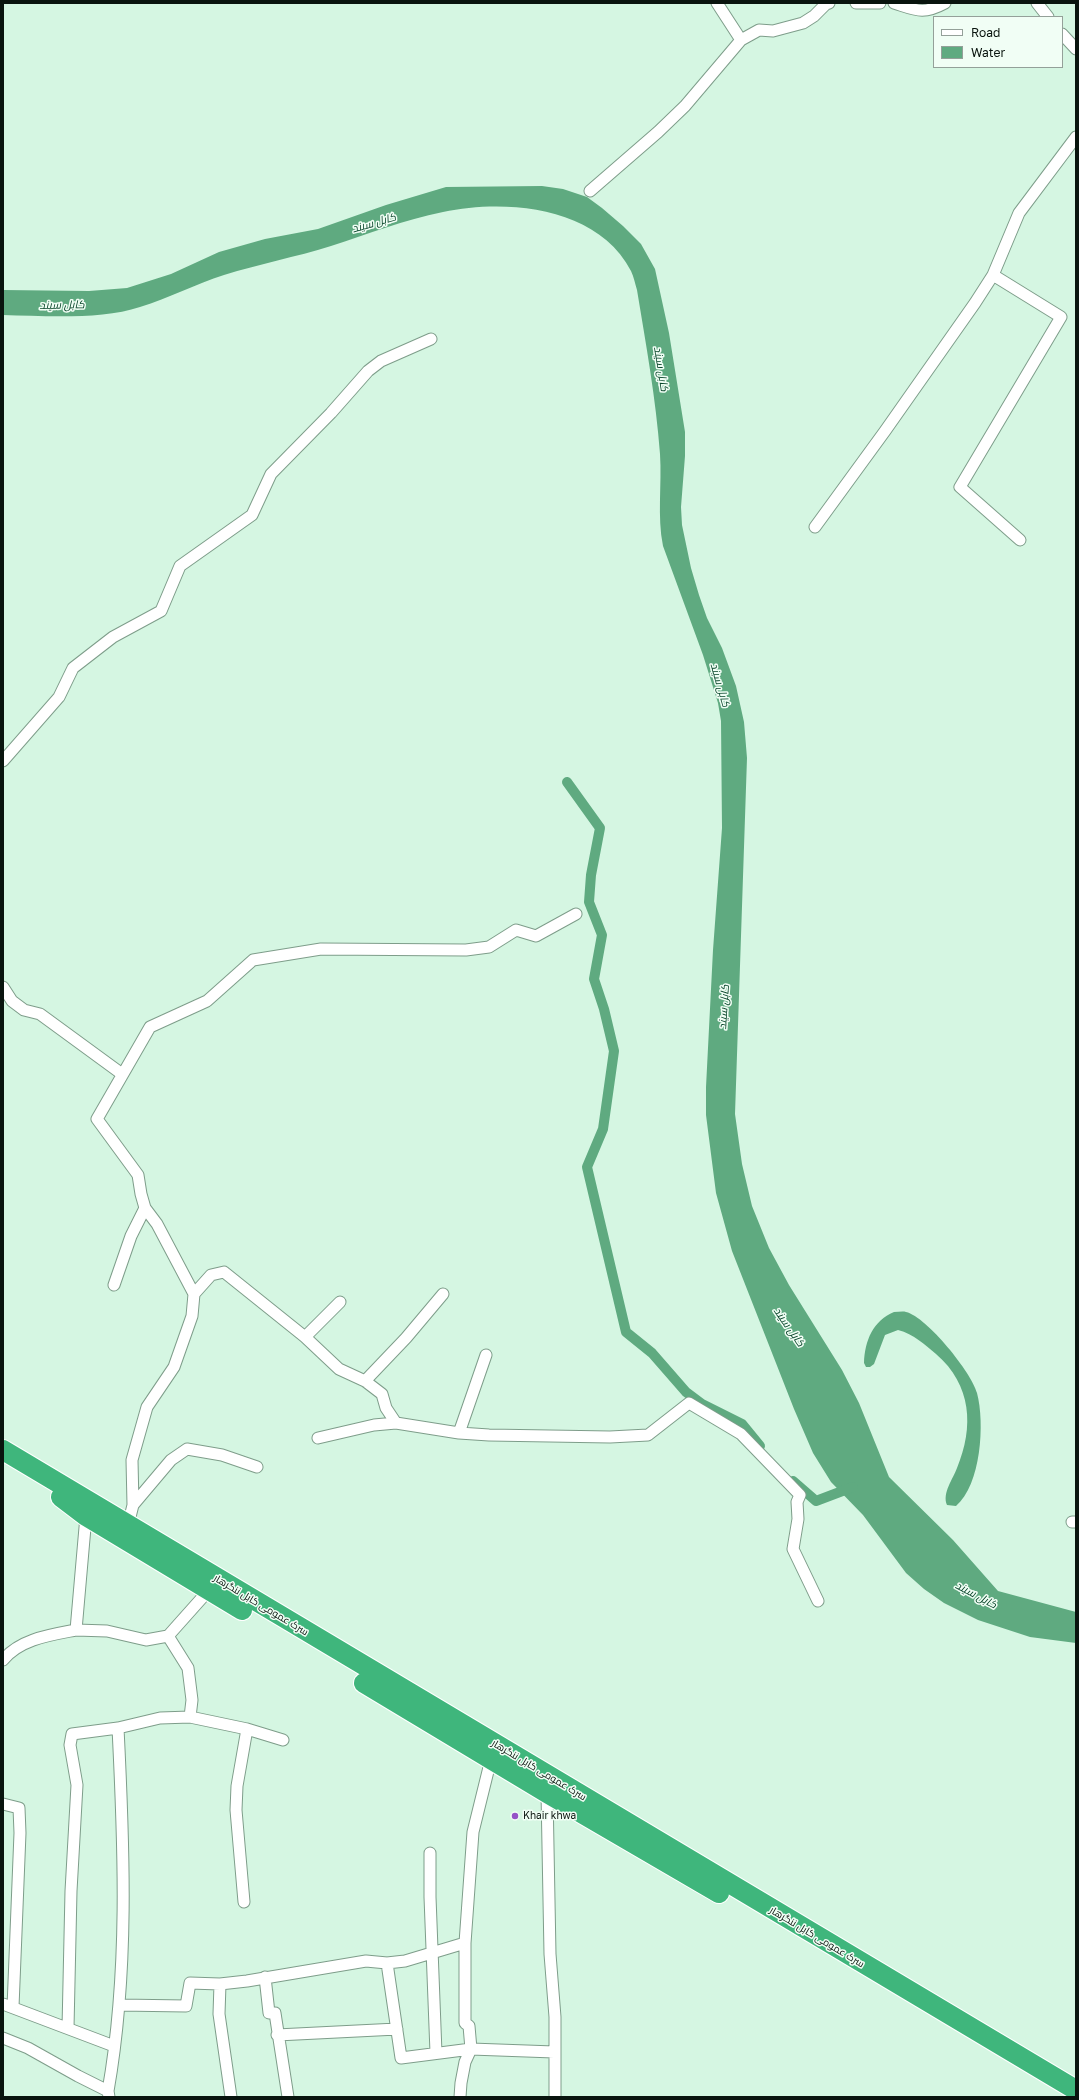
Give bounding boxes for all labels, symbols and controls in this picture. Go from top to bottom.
legend [933,16,1063,68]
text: Road [971,25,1000,40]
text: Water [971,45,1005,60]
water label: کابل سيند [351,210,397,236]
water label: کابل سيند [39,298,85,312]
water label: کابل سيند [651,346,671,392]
water label: کابل سيند [707,662,733,708]
water label: کابل سيند [716,984,732,1030]
water label: کابل سيند [771,1305,807,1349]
street label: سرک عمومی کابل ننگرهار [212,1572,310,1638]
water label: کابل سيند [953,1579,999,1611]
street label: سرک عمومی کابل ننگرهار [490,1737,588,1803]
place label: Khair khwa [523,1810,576,1822]
marker: Khair khwa [510,1811,520,1821]
street label: سرک عمومی کابل ننگرهار [768,1904,866,1970]

